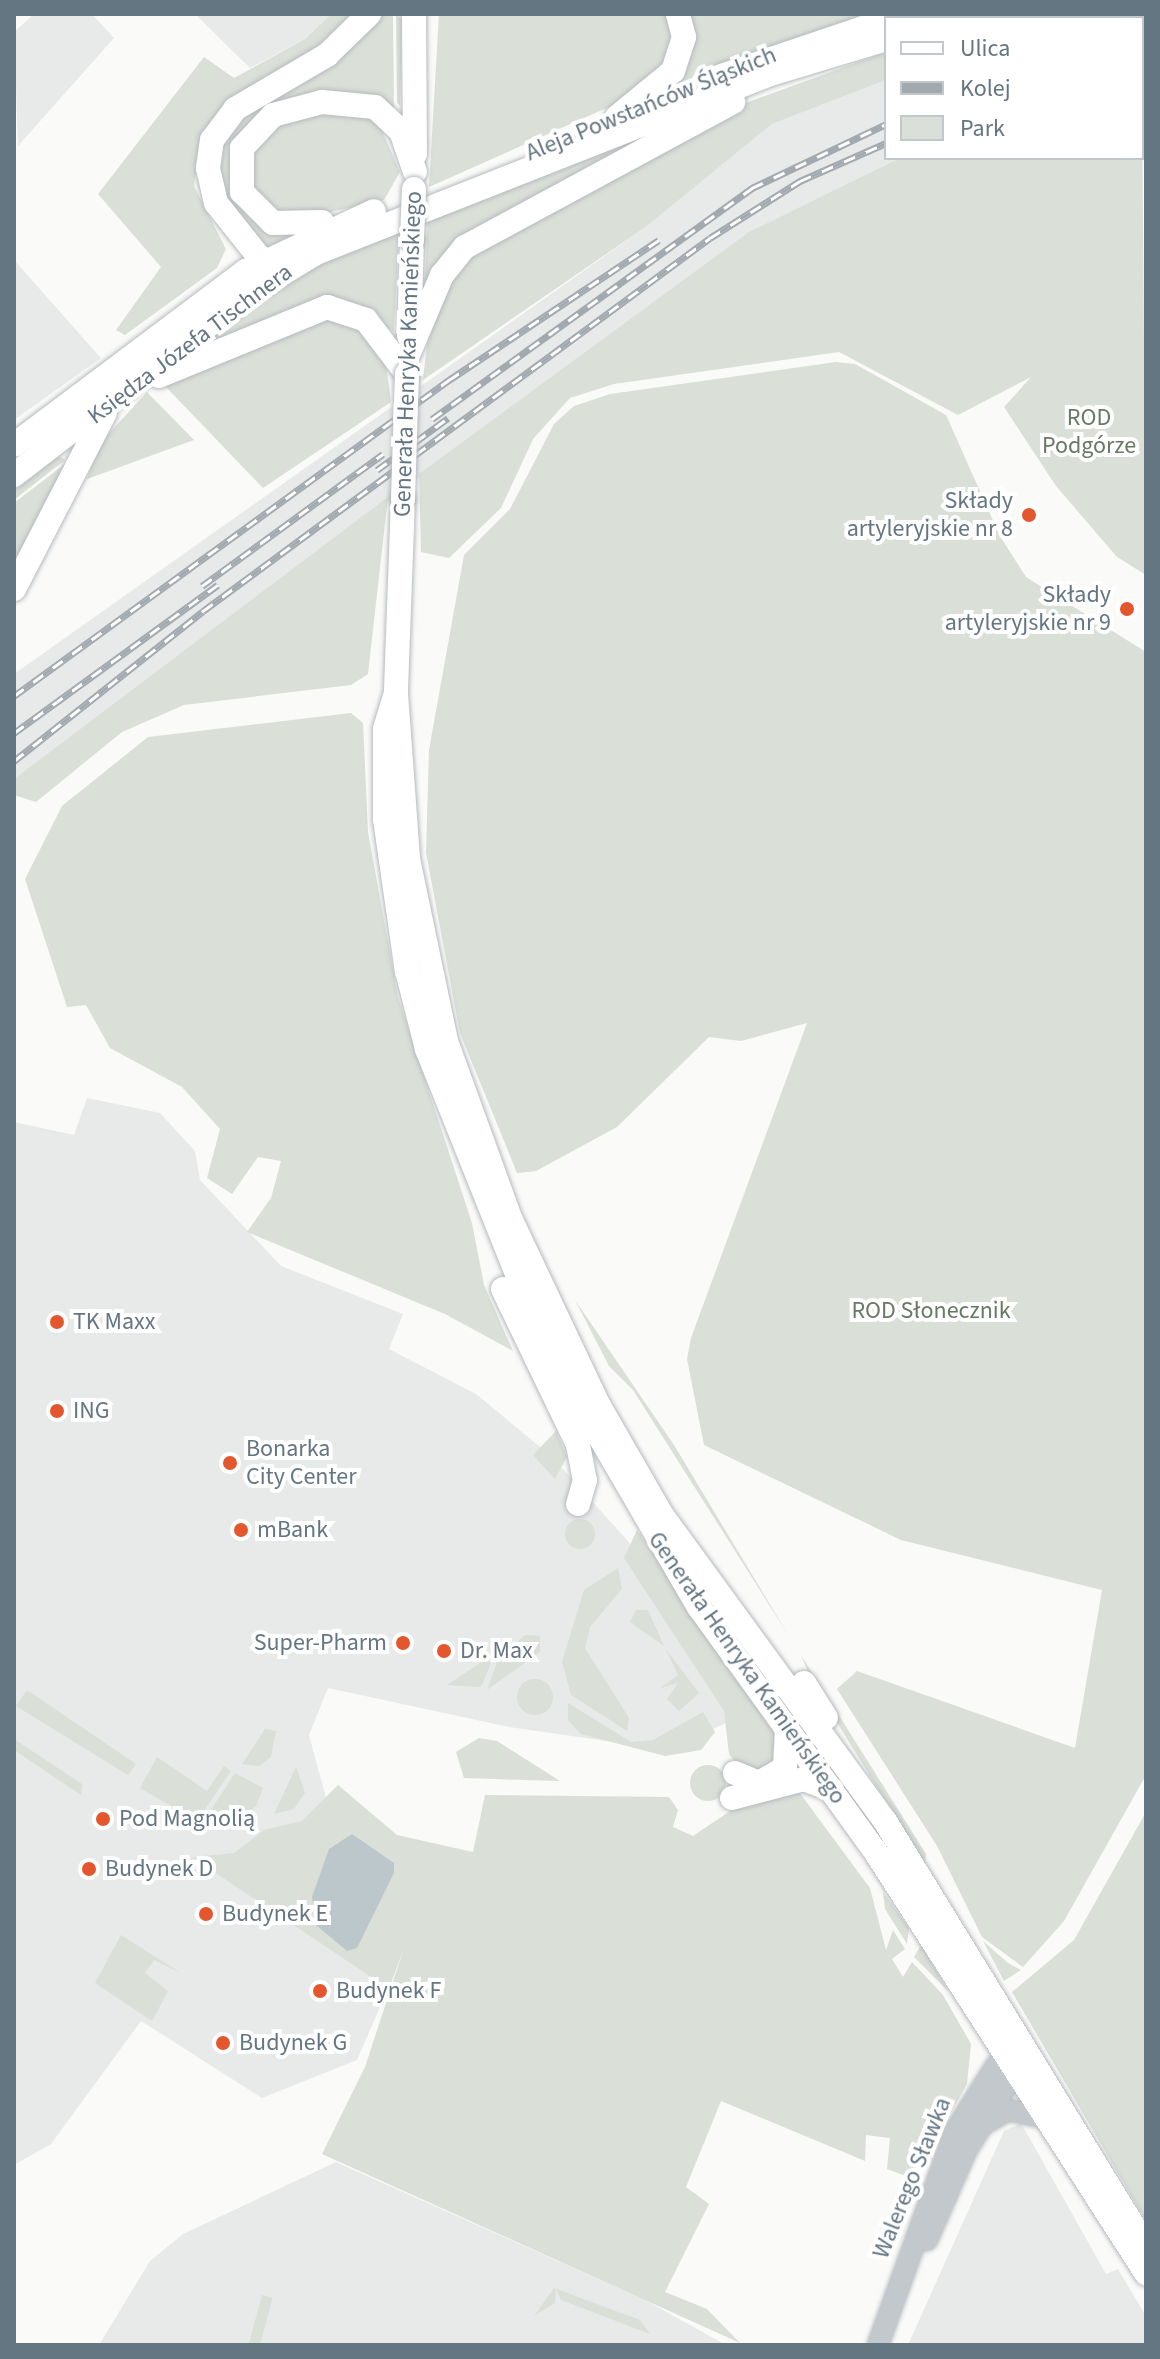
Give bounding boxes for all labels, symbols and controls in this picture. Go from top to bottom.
legend [884,16,1144,160]
text: Ulica [960,31,1010,66]
street label: Aleja Powstańców Śląskich [521,40,781,168]
text: Kolej [960,71,1011,106]
text: Park [960,111,1005,146]
street label: Generała Henryka Kamieńskiego [388,191,428,517]
street label: Księdza Józefa Tischnera [82,258,298,430]
park label: ROD Podgórze [1042,404,1136,460]
place label: Składy artyleryjskie nr 8 [847,487,1013,543]
marker: Składy artyleryjskie nr 8 [1020,506,1038,524]
place label: Składy artyleryjskie nr 9 [945,581,1111,637]
marker: Składy artyleryjskie nr 9 [1118,600,1136,618]
park label: ROD Słonecznik [851,1297,1011,1325]
place label: TK Maxx [73,1308,156,1336]
marker: TK Maxx [48,1313,66,1331]
place label: ING [73,1397,110,1425]
marker: ING [48,1402,66,1420]
place label: Bonarka City Center [246,1435,356,1491]
marker: Bonarka City Center [221,1454,239,1472]
place label: mBank [257,1516,328,1544]
marker: mBank [232,1521,250,1539]
street label: Generała Henryka Kamieńskiego [642,1526,852,1810]
place label: Super-Pharm [254,1629,387,1657]
marker: Super-Pharm [394,1634,412,1652]
place label: Dr. Max [460,1637,533,1665]
marker: Dr. Max [435,1642,453,1660]
place label: Pod Magnolią [119,1805,255,1833]
marker: Pod Magnolią [94,1810,112,1828]
place label: Budynek D [105,1855,213,1883]
marker: Budynek D [80,1860,98,1878]
place label: Budynek E [222,1900,328,1928]
marker: Budynek E [197,1905,215,1923]
place label: Budynek F [336,1977,441,2005]
marker: Budynek F [311,1982,329,2000]
place label: Budynek G [239,2029,347,2057]
marker: Budynek G [214,2034,232,2052]
street label: Walerego Sławka [867,2093,957,2263]

